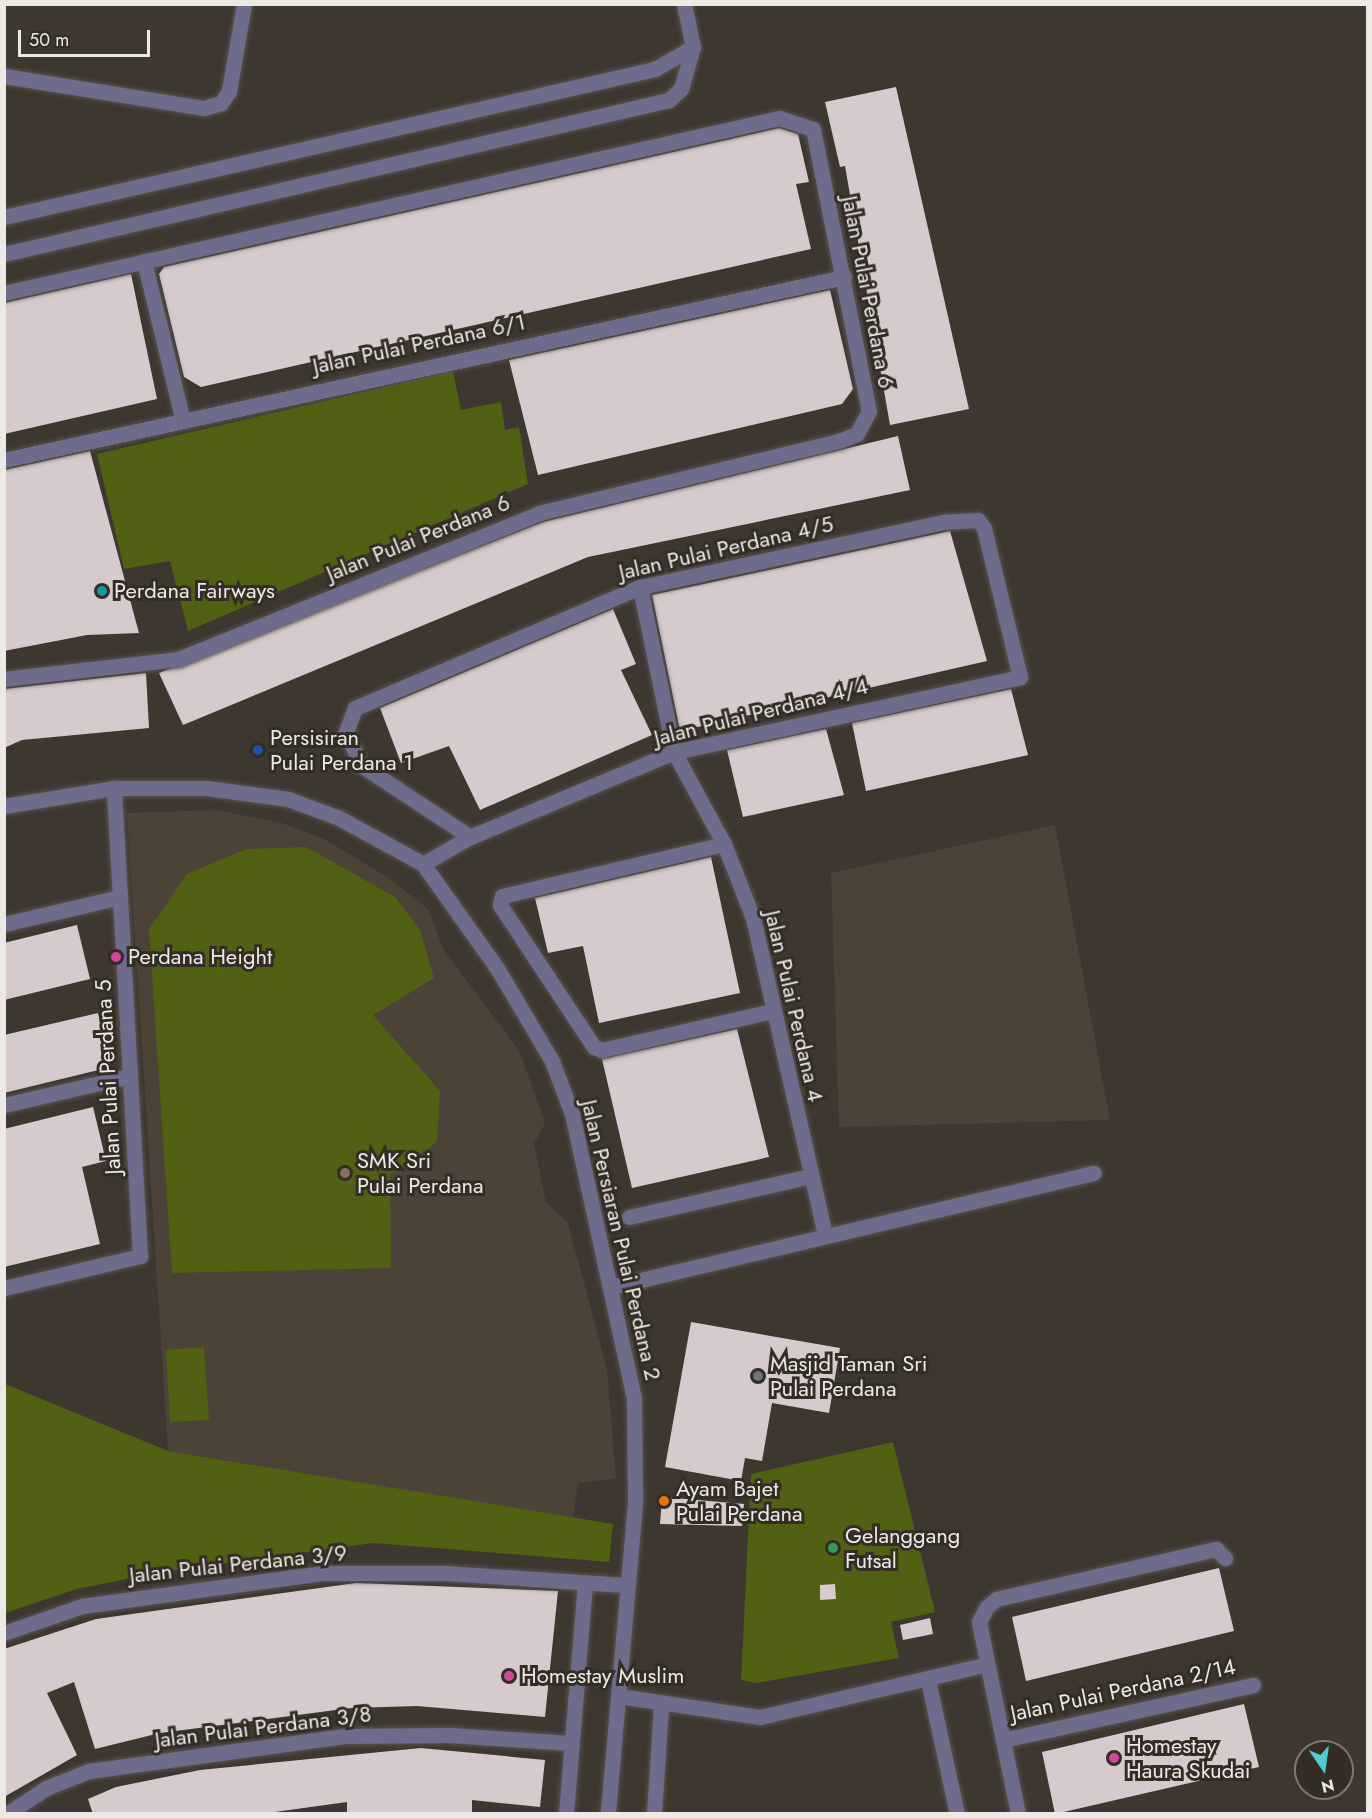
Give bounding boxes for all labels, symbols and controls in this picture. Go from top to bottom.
scale bar [21,18,153,56]
text: 50 m [29,27,69,53]
street label: Jalan Pulai Perdana 6 [836,193,900,391]
street label: Jalan Pulai Perdana 6/1 [310,309,528,379]
street label: Jalan Pulai Perdana 6 [322,489,514,587]
street label: Jalan Pulai Perdana 4/5 [616,510,836,586]
place label: Perdana Fairways [114,578,275,604]
marker: Perdana Fairways [95,584,109,598]
street label: Jalan Pulai Perdana 4/4 [651,673,871,751]
place label: Persisiran Pulai Perdana 1 [270,724,413,776]
marker: Persisiran Pulai Perdana 1 [251,743,265,757]
street label: Jalan Pulai Perdana 4 [759,908,829,1104]
place label: Perdana Height [128,944,272,970]
marker: Perdana Height [109,950,123,964]
street label: Jalan Pulai Perdana 5 [90,979,126,1175]
street label: Jalan Persiaran Pulai Perdana 2 [576,1097,666,1383]
place label: SMK Sri Pulai Perdana [357,1147,484,1198]
marker: SMK Sri Pulai Perdana [338,1166,352,1180]
place label: Masjid Taman Sri Pulai Perdana [770,1350,927,1402]
marker: Masjid Taman Sri Pulai Perdana [751,1369,765,1383]
place label: Ayam Bajet Pulai Perdana [676,1475,803,1526]
marker: Ayam Bajet Pulai Perdana [657,1494,671,1508]
place label: Gelanggang Futsal [845,1522,960,1574]
street label: Jalan Pulai Perdana 3/9 [128,1539,348,1589]
marker: Gelanggang Futsal [826,1541,840,1555]
street label: Jalan Pulai Perdana 2/14 [1008,1653,1238,1727]
place label: Homestay Muslim [521,1663,684,1689]
marker: Homestay Muslim [502,1669,516,1683]
street label: Jalan Pulai Perdana 3/8 [153,1701,373,1753]
place label: Homestay Haura Skudai [1126,1732,1250,1784]
north arrow [1294,1740,1354,1800]
marker: Homestay Haura Skudai [1107,1751,1121,1765]
text: N [1319,1773,1336,1799]

